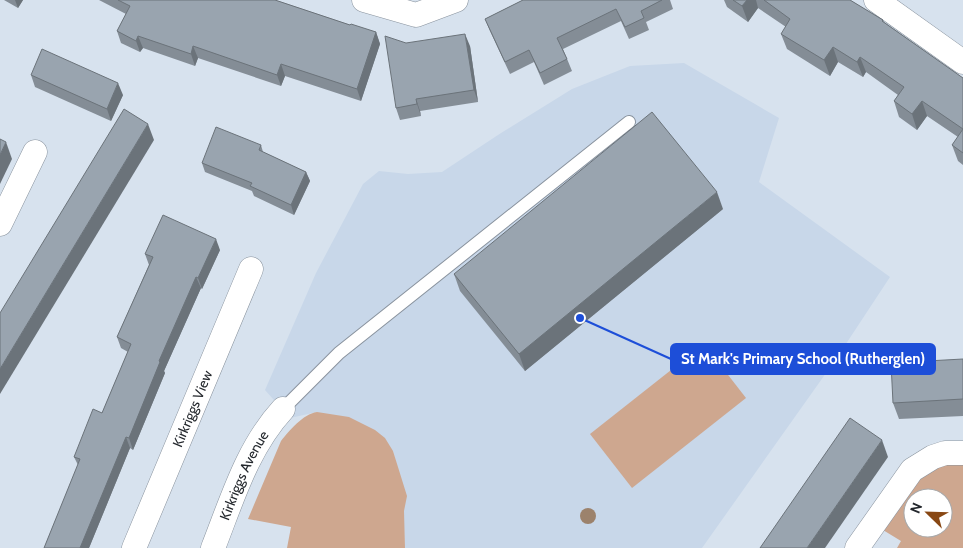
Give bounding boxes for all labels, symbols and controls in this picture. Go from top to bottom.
callout: St Mark's Primary School (Rutherglen) [671,344,935,374]
text: St Mark's Primary School (Rutherglen) [681,350,925,368]
street label: Kirkriggs View [168,368,216,450]
street label: Kirkriggs Avenue [215,427,272,523]
north arrow [903,488,953,538]
text: N [906,500,926,516]

